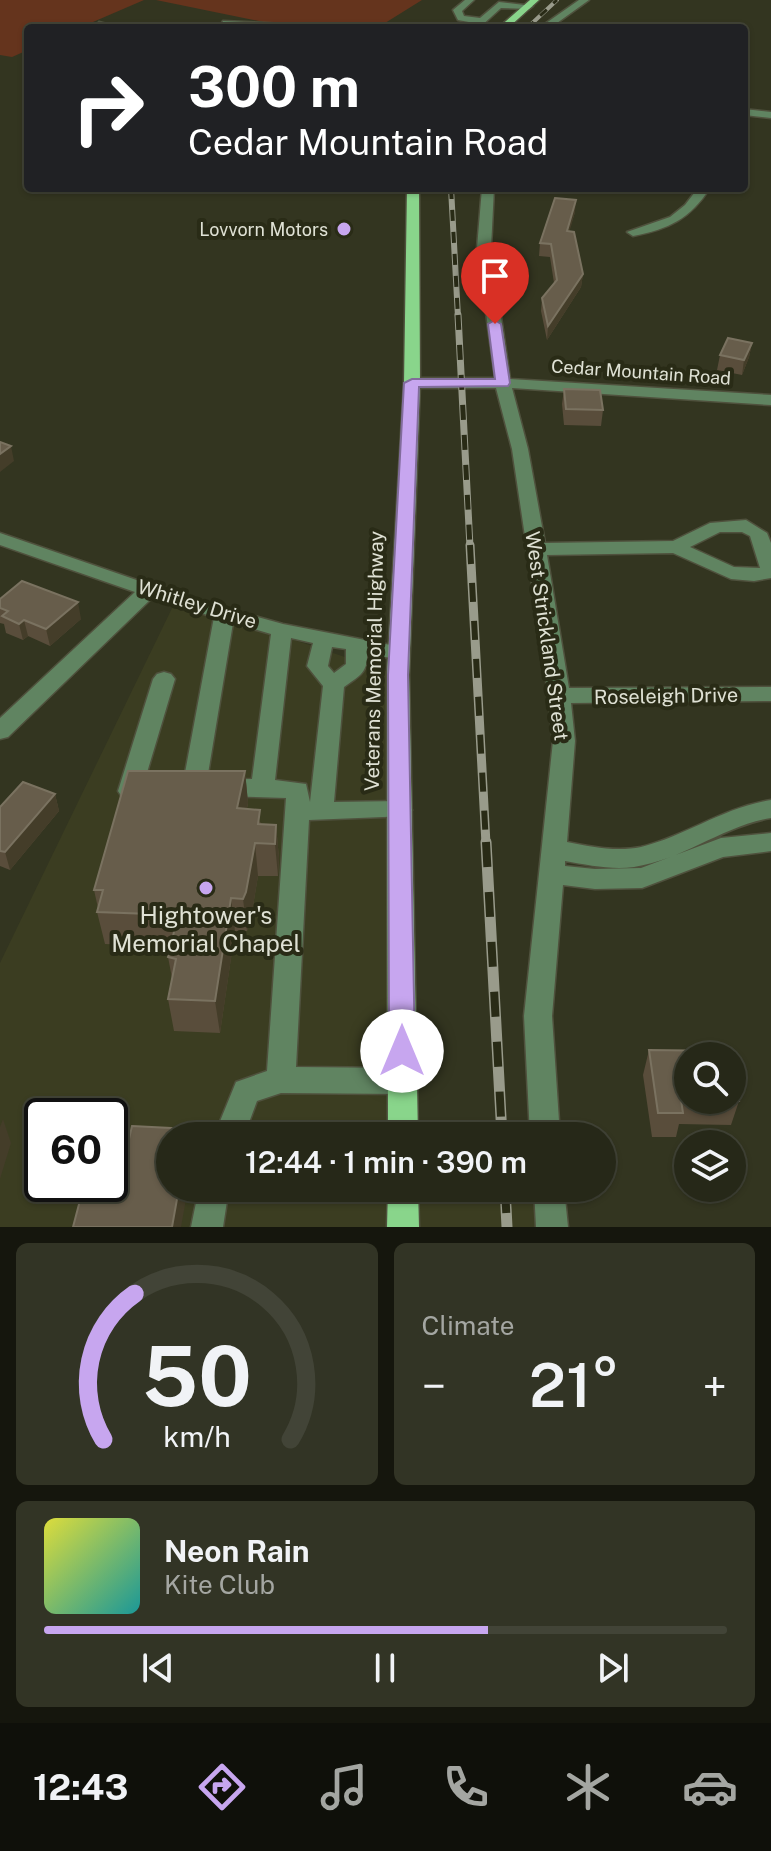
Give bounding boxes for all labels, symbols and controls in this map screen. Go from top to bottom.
text: 300 m [188,54,360,120]
icon: right [56,56,160,160]
text: Cedar Mountain Road [188,121,548,163]
place label: Lovvorn Motors [199,219,328,240]
marker: Lovvorn Motors [335,220,353,238]
pin [461,242,529,324]
icon: arrive [473,254,517,298]
street label: Cedar Mountain Road [550,355,732,389]
street label: Veterans Memorial Highway [360,530,388,791]
street label: West Strickland Street [520,530,574,742]
street label: Whitley Drive [134,574,260,634]
street label: Roseleigh Drive [594,683,738,709]
marker: Hightower's Memorial Chapel [197,879,215,897]
place label: Hightower's Memorial Chapel [111,901,301,957]
position arrow [360,1009,444,1093]
map controls [674,1042,746,1202]
button: search [674,1042,746,1114]
speed limit sign: 60 [24,1098,128,1202]
button: layers [674,1130,746,1202]
text: 12:44 · 1 min · 390 m [245,1144,527,1180]
text: Climate [422,1310,515,1341]
text: 50 [142,1327,252,1425]
text: 21° [529,1350,619,1421]
text: − [422,1360,446,1412]
text: + [703,1360,727,1412]
text: km/h [163,1420,230,1453]
text: Neon Rain [164,1533,310,1569]
text: Kite Club [164,1569,275,1600]
icon: previous [136,1646,180,1690]
icon: pause [363,1646,407,1690]
icon: next [591,1646,635,1690]
icon: directions [194,1759,250,1815]
icon: music [316,1759,372,1815]
icon: phone [438,1759,494,1815]
icon: climate [560,1759,616,1815]
icon: car [682,1759,738,1815]
text: 12:43 [33,1766,128,1808]

